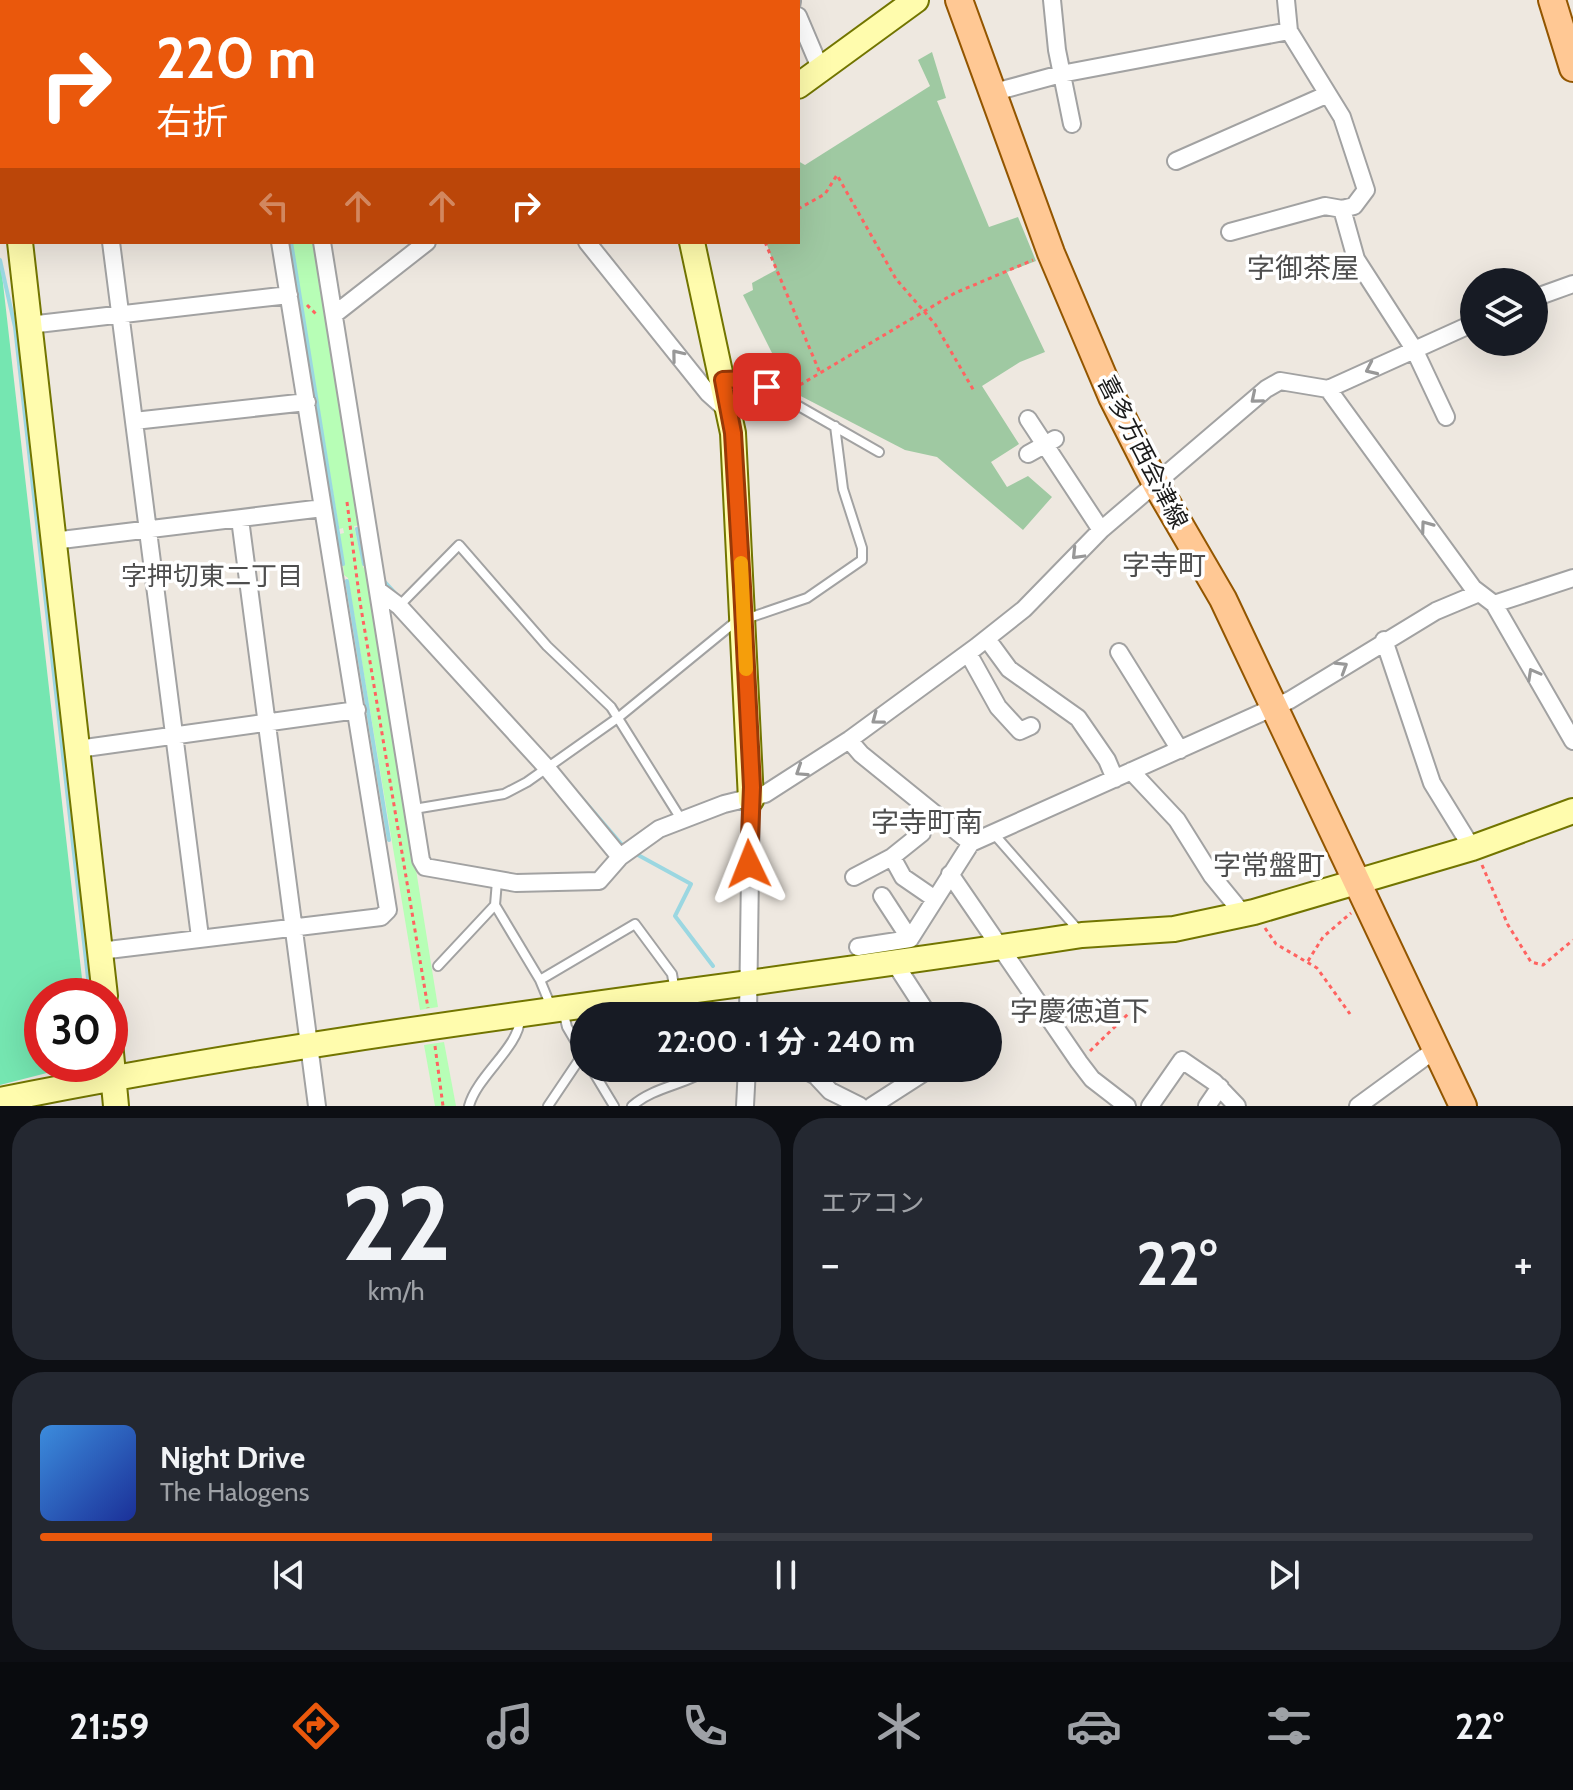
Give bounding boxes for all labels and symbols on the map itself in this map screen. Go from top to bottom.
district label: 字御茶屋 [1247,251,1359,285]
one-way arrow [672,350,687,364]
pin [733,353,801,421]
one-way arrow [1365,359,1379,375]
street label: 喜多方西会津線 [1092,371,1194,533]
one-way arrow [1251,388,1265,403]
one-way arrow [1421,520,1436,534]
one-way arrow [1072,545,1086,560]
district label: 字寺町 [1122,548,1206,582]
district label: 字押切東二丁目 [121,560,303,592]
one-way arrow [1333,662,1347,677]
one-way arrow [1527,668,1543,683]
one-way arrow [871,710,886,724]
one-way arrow [795,762,810,777]
district label: 字寺町南 [871,805,983,839]
position arrow [707,822,791,906]
district label: 字常盤町 [1213,848,1325,882]
speed limit sign: 30 [24,978,128,1082]
district label: 字慶徳道下 [1010,994,1150,1028]

